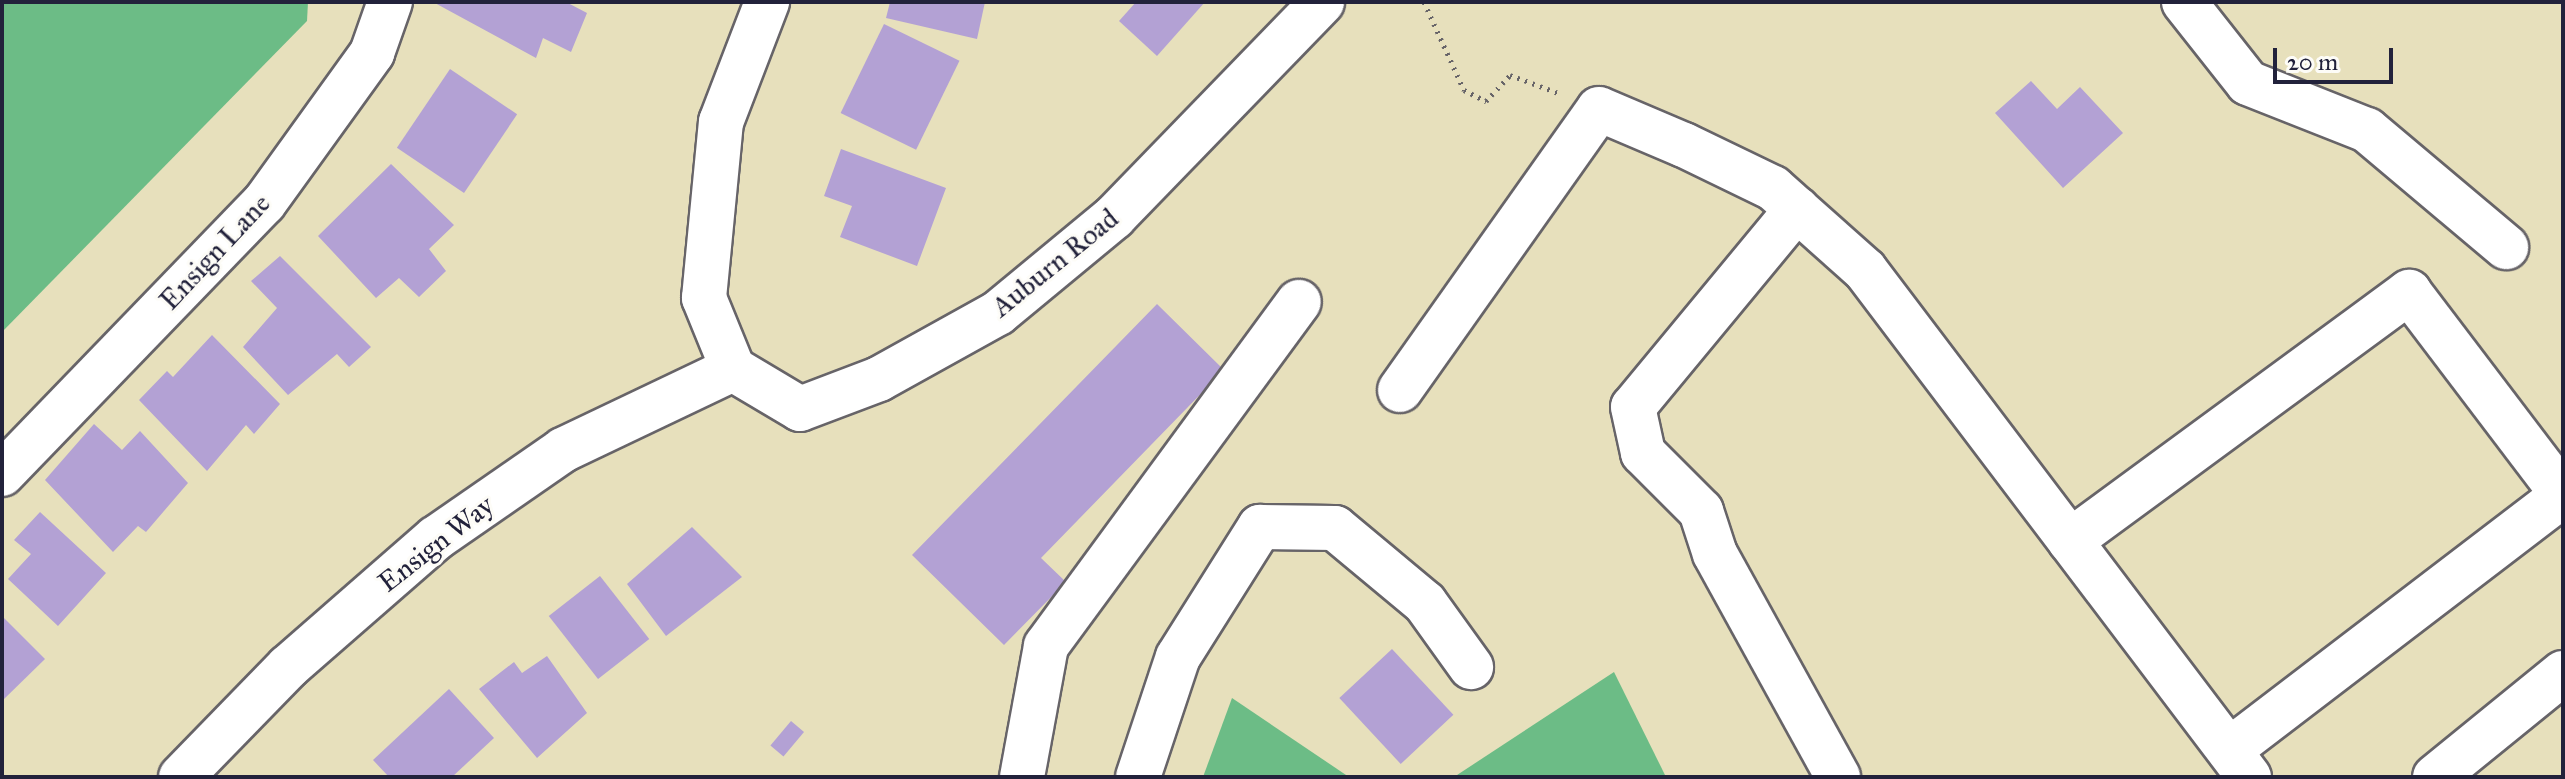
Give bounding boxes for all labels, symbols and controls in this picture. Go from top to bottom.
scale bar [2277,32,2397,82]
text: 20 m [2287,47,2338,77]
street label: Ensign Lane [153,187,277,317]
street label: Auburn Road [985,202,1125,324]
street label: Ensign Way [372,489,500,599]

